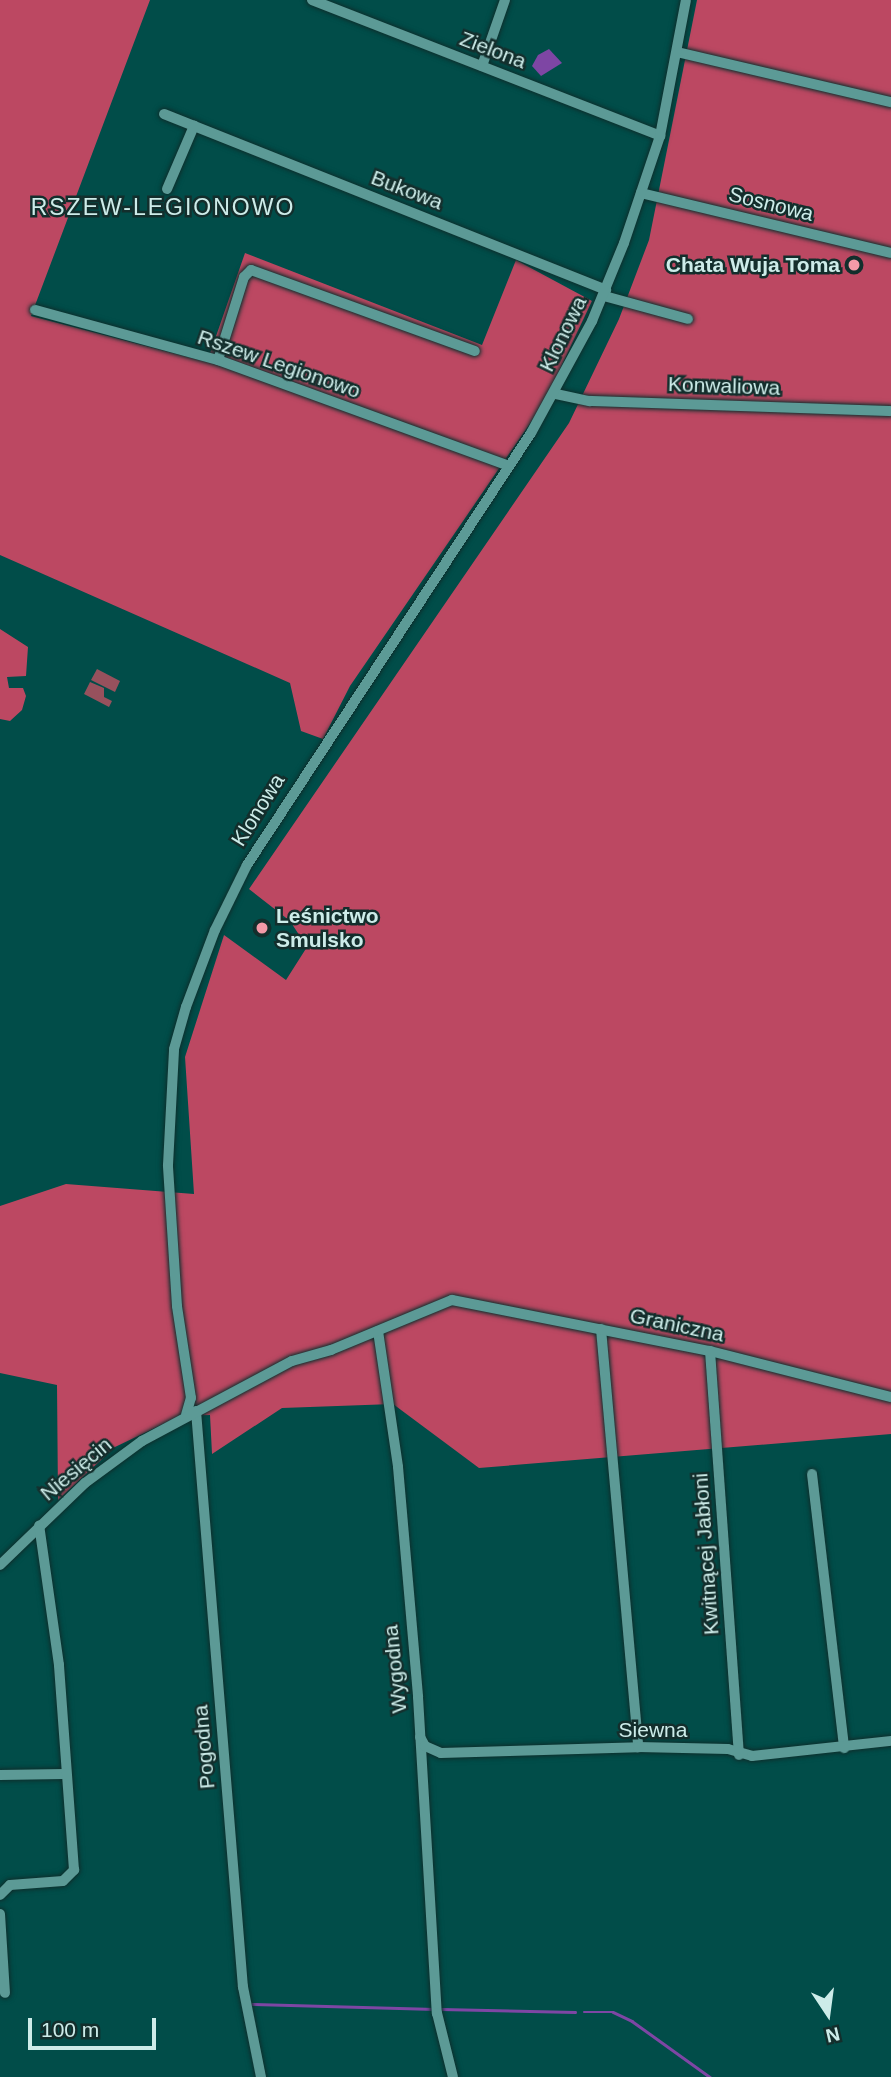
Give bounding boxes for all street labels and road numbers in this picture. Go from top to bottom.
street label: Zielona [456,26,530,74]
street label: Bukowa [368,165,446,215]
street label: Sosnowa [726,181,816,227]
street label: Klonowa [534,292,592,376]
street label: Rszew Legionowo [194,324,364,404]
street label: Konwaliowa [668,371,780,401]
street label: Klonowa [226,769,290,851]
street label: Graniczna [628,1303,726,1347]
street label: Niesięcin [35,1432,117,1506]
street label: Kwitnącej Jabłoni [688,1472,724,1636]
street label: Wygodna [378,1624,412,1714]
street label: Pogodna [188,1704,220,1790]
street label: Siewna [619,1717,687,1743]

